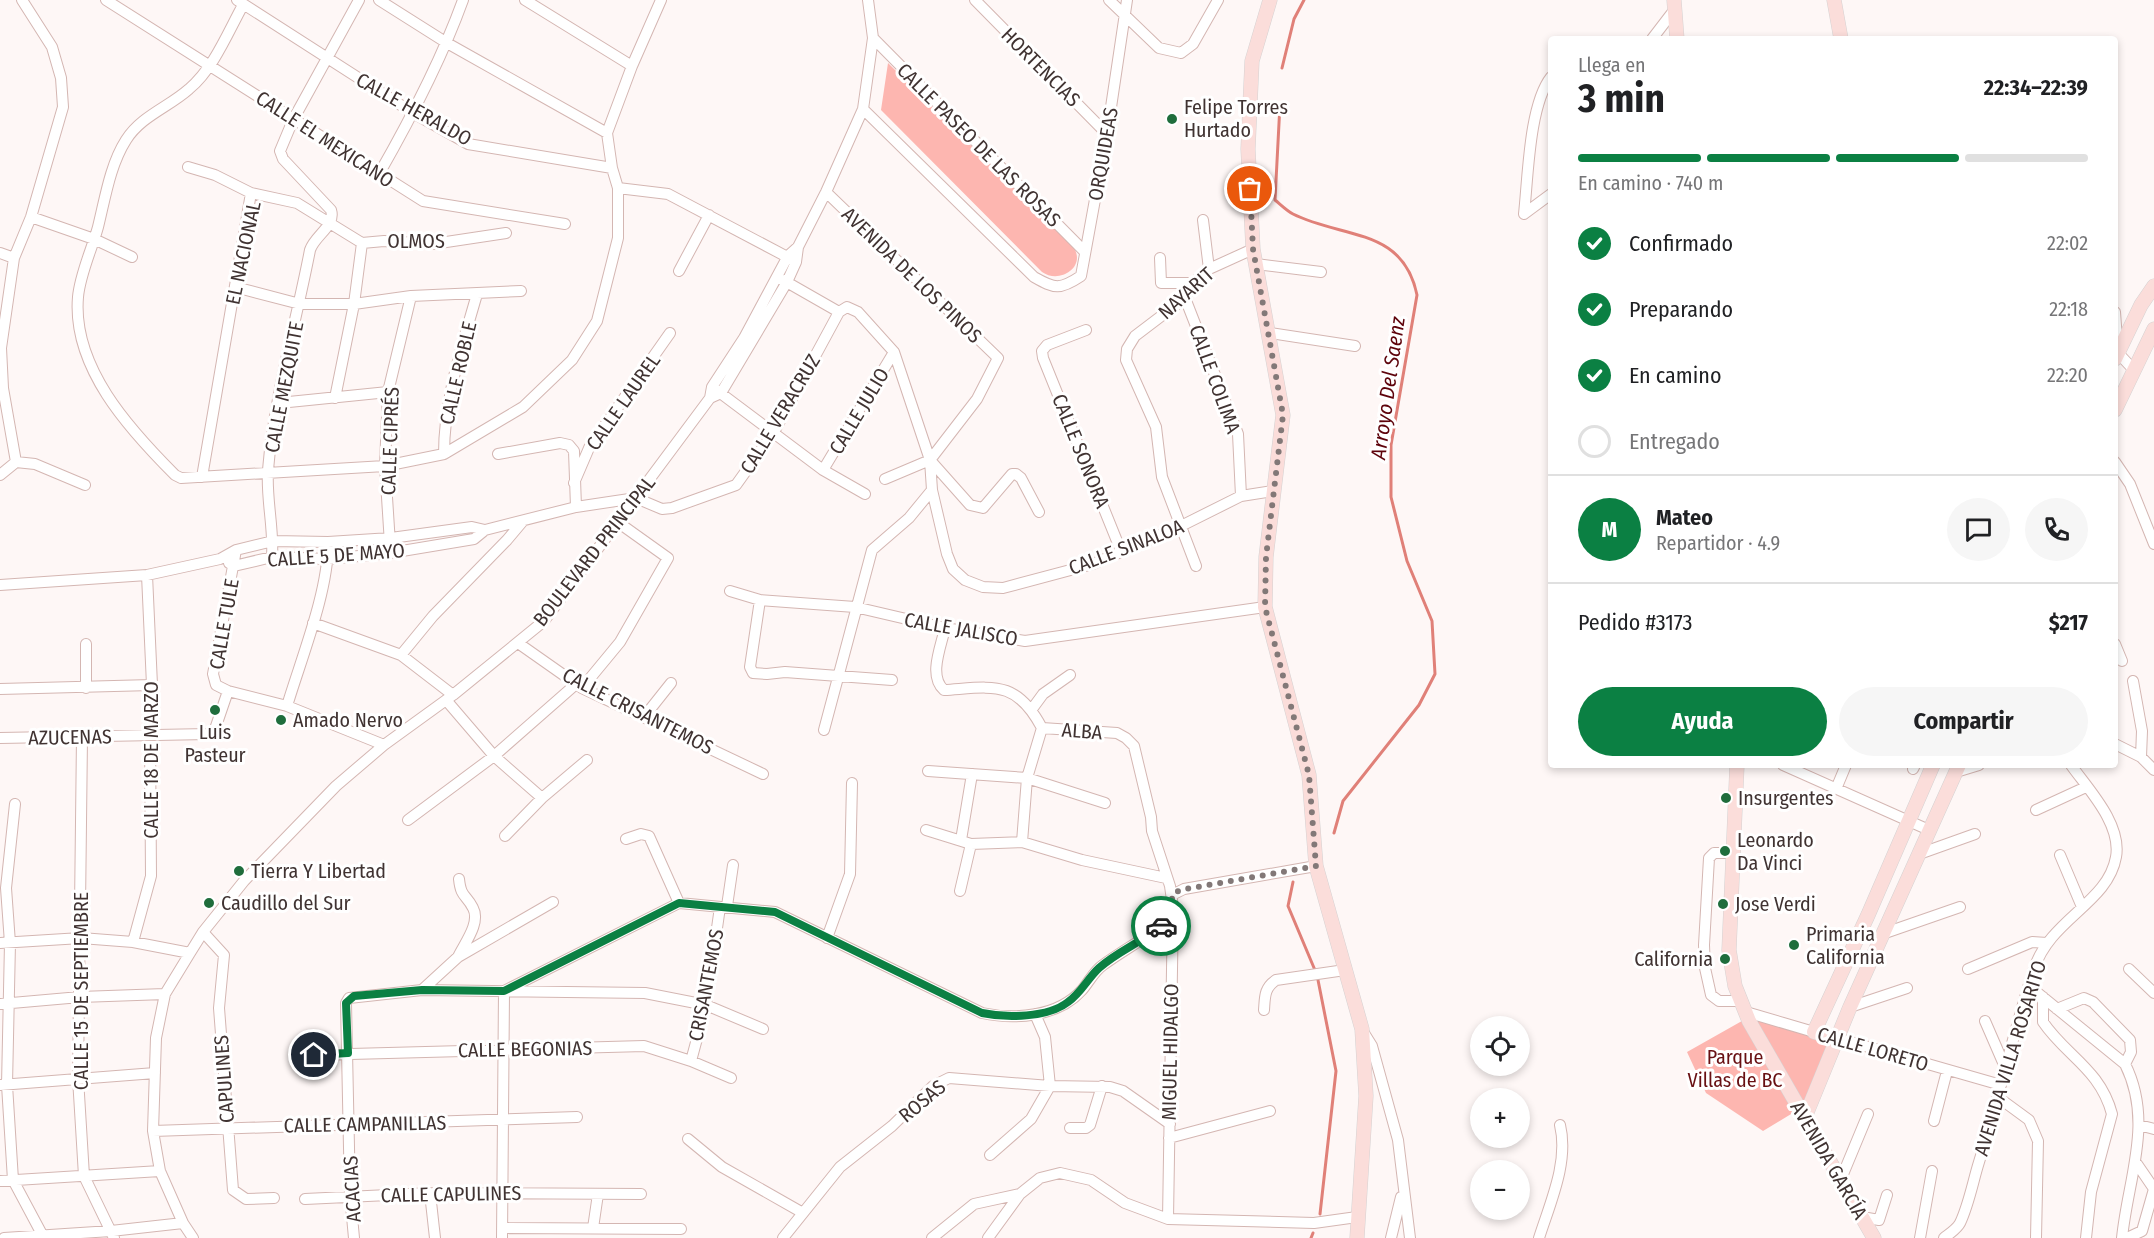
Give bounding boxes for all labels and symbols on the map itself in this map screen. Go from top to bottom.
street label: HORTENCIAS [997,23,1086,112]
street label: CALLE PASEO DE LAS ROSAS [892,58,1066,232]
street label: CALLE HERALDO [352,67,476,151]
street label: CALLE EL MEXICANO [252,86,398,192]
place label: Felipe Torres Hurtado [1184,95,1288,142]
street label: ORQUIDEAS [1083,105,1123,203]
marker: Felipe Torres Hurtado [1165,112,1179,126]
pin [1224,163,1275,214]
street label: EL NACIONAL [220,199,266,307]
street label: AVENIDA DE LOS PINOS [837,202,987,348]
street label: OLMOS [387,229,445,253]
street label: NAYARIT [1153,261,1219,324]
water label: Arroyo Del Saenz [1365,314,1411,462]
street label: CALLE MEZQUITE [260,319,308,455]
street label: CALLE ROBLE [435,319,481,427]
street label: CALLE COLIMA [1184,322,1246,437]
street label: CALLE LAUREL [581,349,665,455]
street label: CALLE VERACRUZ [735,350,825,478]
street label: CALLE JULIO [824,364,894,458]
street label: CALLE CIPRÉS [376,386,404,496]
street label: CALLE SONORA [1047,390,1115,512]
street label: BOULEVARD PRINCIPAL [528,471,660,631]
street label: CALLE SINALOA [1065,514,1187,580]
street label: CALLE 5 DE MAYO [266,538,406,572]
street label: CALLE TULE [204,577,244,671]
street label: CALLE JALISCO [902,607,1020,651]
street label: CALLE CRISANTEMOS [558,663,718,759]
street label: CALLE 18 DE MARZO [139,681,163,839]
marker: Luis Pasteur [208,703,222,717]
place label: Amado Nervo [293,708,403,732]
marker: Amado Nervo [274,713,288,727]
street label: ALBA [1061,718,1104,744]
place label: Luis Pasteur [184,720,246,767]
street label: AZUCENAS [28,724,112,750]
place label: Insurgentes [1738,786,1834,810]
marker: Insurgentes [1719,791,1733,805]
place label: Leonardo Da Vinci [1737,828,1814,875]
marker: Leonardo Da Vinci [1718,844,1732,858]
place label: Tierra Y Libertad [251,859,386,883]
marker: Tierra Y Libertad [232,864,246,878]
place label: Caudillo del Sur [221,891,351,915]
street label: CALLE 15 DE SEPTIEMBRE [69,892,93,1090]
place label: Jose Verdi [1735,892,1816,916]
marker: Caudillo del Sur [202,896,216,910]
courier [1131,896,1191,956]
marker: Jose Verdi [1716,897,1730,911]
place label: Primaria California [1806,922,1885,969]
street label: CRISANTEMOS [683,927,729,1043]
marker: Primaria California [1787,938,1801,952]
place label: California [1634,947,1713,971]
marker: California [1718,952,1732,966]
street label: AVENIDA VILLA ROSARITO [1969,957,2051,1159]
street label: MIGUEL HIDALGO [1157,983,1183,1121]
street label: CALLE LORETO [1815,1022,1931,1076]
pin [288,1029,339,1080]
street label: CAPULINES [209,1034,239,1124]
street label: CALLE BEGONIAS [458,1036,592,1062]
park label: Parque Villas de BC [1688,1045,1782,1092]
street label: ROSAS [894,1075,950,1127]
street label: AVENIDA GARCÍA [1785,1097,1873,1224]
street label: CALLE CAMPANILLAS [283,1111,447,1137]
street label: ACACIAS [338,1155,366,1223]
street label: CALLE CAPULINES [380,1181,522,1207]

